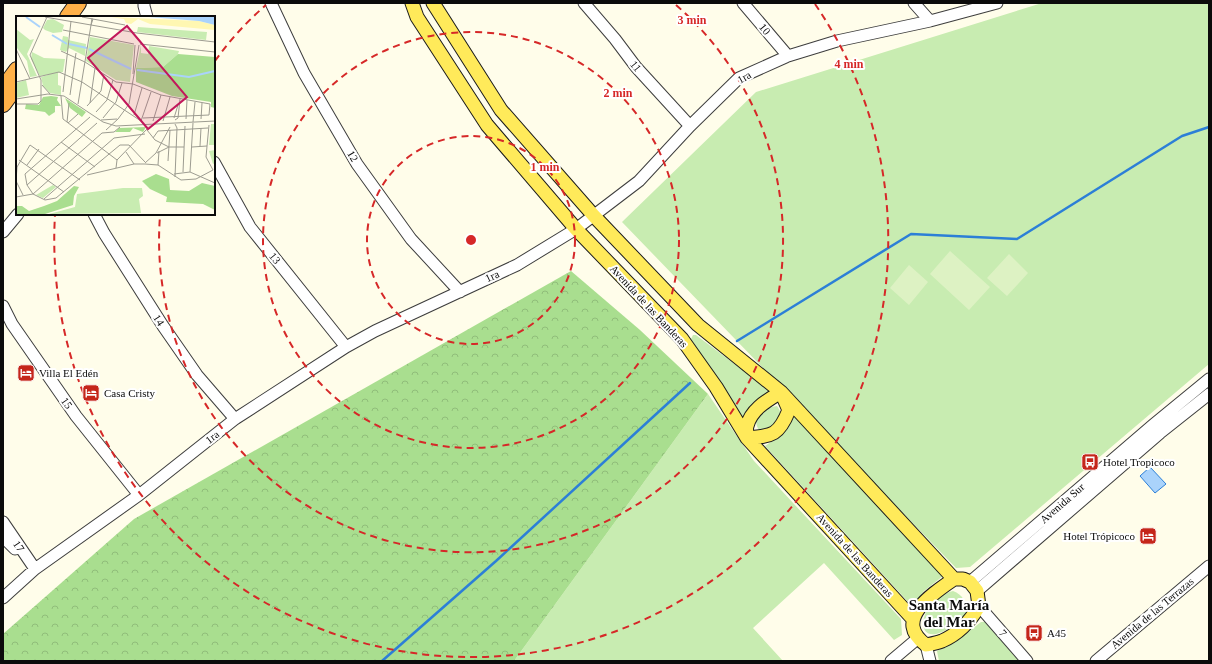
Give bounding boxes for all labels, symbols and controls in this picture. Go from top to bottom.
text: 3 min [677,13,707,27]
inset map [16,16,215,215]
street label: 10 [757,21,773,37]
text: 4 min [834,57,864,71]
street label: 11 [628,58,644,74]
street label: 1ra [735,68,753,86]
text: 2 min [603,86,633,100]
street label: 12 [345,148,361,164]
text: 1 min [530,160,560,174]
centre of rings [464,233,478,247]
street label: 13 [267,250,283,266]
street label: Avenida de las Banderas [608,262,690,350]
street label: 1ra [483,268,501,284]
street label: 14 [151,312,167,328]
hotel icon: Villa El Edén [16,363,36,383]
place label: Villa El Edén [39,367,99,379]
hotel icon: Casa Cristy [81,383,101,403]
place label: Casa Cristy [104,387,156,399]
street label: 15 [59,395,75,411]
street label: 1ra [203,428,221,446]
bus stop icon: Hotel Tropicoco [1080,452,1100,472]
place label: Hotel Tropicoco [1103,456,1175,468]
street label: Avenida Sur [1038,480,1087,525]
street label: Avenida de las Banderas [814,511,896,599]
hotel icon: Hotel Trópicoco [1138,526,1158,546]
place label: Hotel Trópicoco [1063,530,1135,542]
street label: 17 [11,538,27,554]
street label: Avenida de las Terrazas [1108,575,1196,651]
district label: Santa María del Mar [909,597,990,630]
bus stop icon: A45 [1024,623,1044,643]
street label: 7 [997,627,1010,639]
place label: A45 [1047,627,1066,639]

